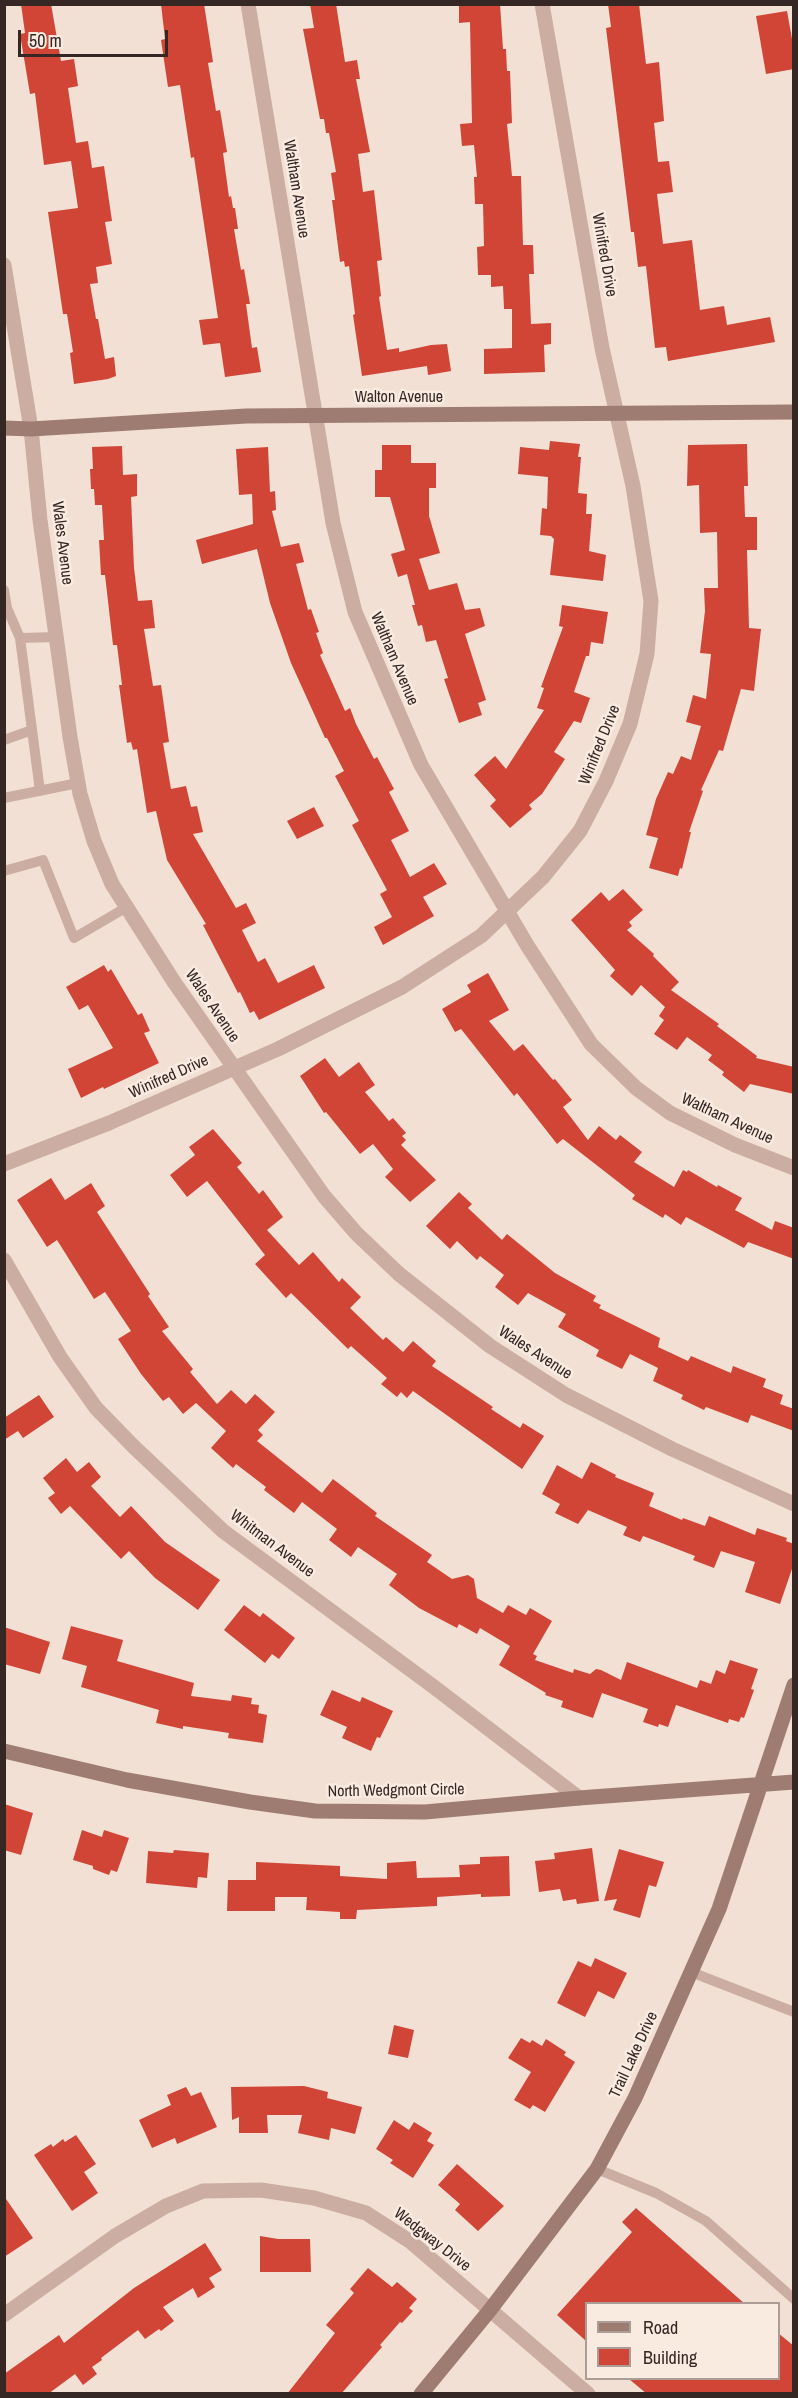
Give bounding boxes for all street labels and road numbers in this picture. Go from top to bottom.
street label: Waltham Avenue [279,139,313,239]
street label: Winifred Drive [587,212,621,298]
street label: Walton Avenue [355,388,443,408]
street label: Wales Avenue [47,500,77,586]
street label: Waltham Avenue [366,610,422,708]
street label: Winifred Drive [575,702,625,788]
street label: Wales Avenue [181,966,243,1046]
street label: Winifred Drive [126,1051,212,1103]
street label: Waltham Avenue [678,1089,776,1149]
street label: Wales Avenue [495,1322,575,1384]
street label: Whitman Avenue [226,1506,318,1582]
street label: North Wedgmont Circle [327,1780,465,1802]
street label: Trail Lake Drive [606,2009,662,2101]
street label: Wedgway Drive [390,2204,474,2276]

